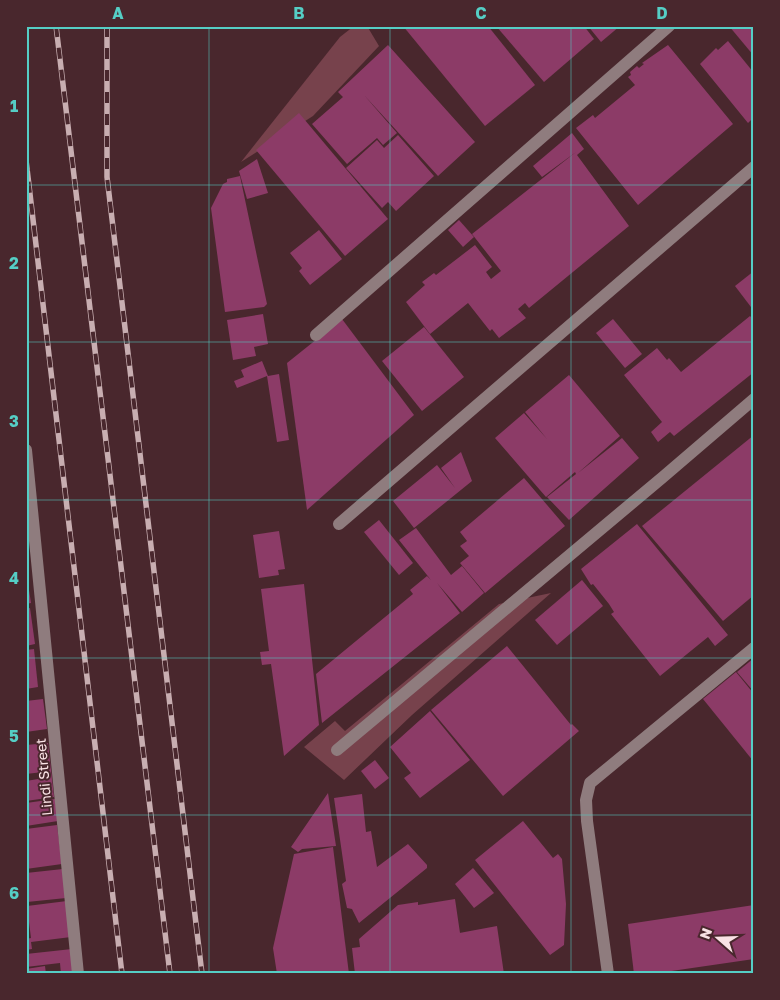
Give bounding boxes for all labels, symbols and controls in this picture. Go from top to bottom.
text: A [112,3,124,23]
text: B [293,3,305,23]
text: C [475,3,487,23]
text: D [656,3,668,23]
text: 1 [10,96,18,116]
text: 2 [9,253,19,273]
text: 3 [9,411,19,431]
text: 4 [9,568,19,588]
text: 5 [9,726,19,746]
street label: Lindi Street [32,738,55,816]
text: 6 [9,883,19,903]
north arrow [692,912,742,962]
text: N [696,925,715,941]

